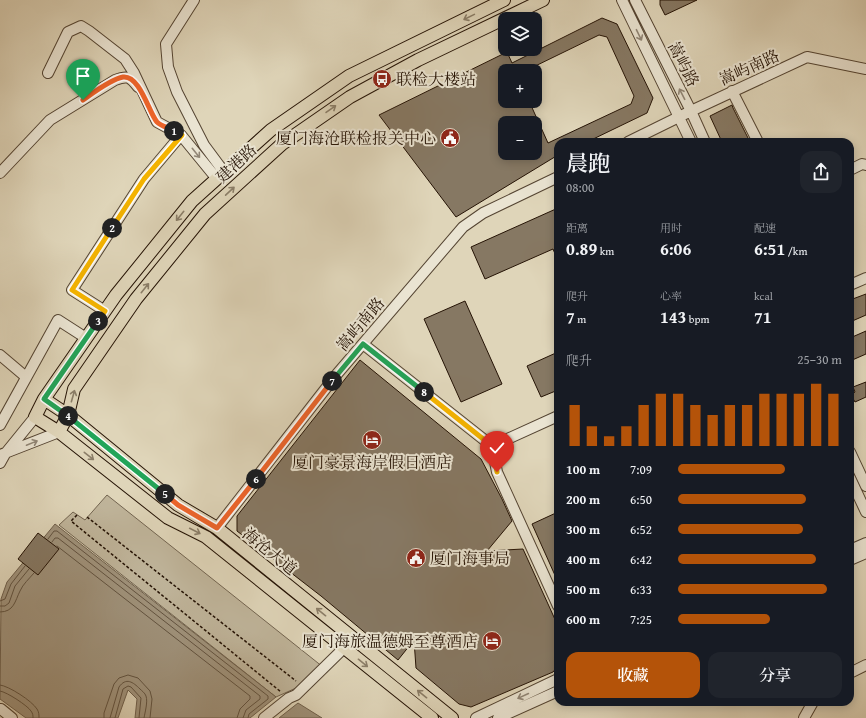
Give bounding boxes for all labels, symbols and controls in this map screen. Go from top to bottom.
map controls [498,12,542,160]
button: layers [498,12,542,56]
one-way arrow [463,14,475,21]
one-way arrow [636,29,643,41]
street label: 嵩屿路 [662,37,706,91]
street label: 嵩屿南路 [715,43,783,91]
pin [66,59,100,100]
button: + [498,64,542,108]
icon: arrive [72,65,94,87]
place label: 联检大楼站 [396,67,476,91]
bus stop icon: 联检大楼站 [371,68,393,90]
one-way arrow [678,88,685,100]
one-way arrow [326,105,337,113]
button: − [498,116,542,160]
pin: 1 [164,121,184,141]
text: 1 [171,123,177,139]
place label: 厦门海沧联检报关中心 [276,126,436,150]
public building icon: 厦门海沧联检报关中心 [439,127,461,149]
street label: 建港路 [210,138,262,188]
text: 晨跑 [566,147,610,179]
one-way arrow [192,148,201,159]
button: share [800,151,842,193]
text: 08:00 [566,178,594,197]
one-way arrow [225,186,236,195]
one-way arrow [175,210,184,221]
pin: 2 [102,218,122,238]
text: 2 [109,220,115,236]
text: 距离 [566,220,588,236]
text: 用时 [660,220,682,236]
text: 配速 [754,220,776,236]
text: 0.89 [566,236,597,261]
text: 6:06 [660,236,691,261]
text: 6:51 [754,236,785,261]
text: km [597,243,614,259]
text: /km [785,243,807,259]
one-way arrow [141,283,149,294]
text: 爬升 [566,288,588,304]
text: 心率 [660,288,682,304]
text: kcal [754,288,773,304]
street label: 嵩屿南路 [330,292,390,356]
text: 7 [566,304,575,329]
text: 143 [660,304,686,329]
text: 71 [754,304,772,329]
pin: 3 [88,311,108,331]
text: m [575,311,586,327]
text: bpm [686,311,709,327]
text: 3 [95,313,101,329]
text: 25–30 m [797,350,842,369]
text: 爬升 [566,351,592,370]
pin: 7 [322,371,342,391]
text: 7 [329,373,335,389]
pin: 8 [414,382,434,402]
text: 8 [421,384,427,400]
one-way arrow [70,389,77,402]
pin: 4 [58,406,78,426]
text: 4 [65,408,71,424]
hotel icon: 厦门豪景海岸假日酒店 [361,429,383,451]
pin [480,431,514,472]
icon: check [486,437,508,459]
one-way arrow [25,438,37,446]
place label: 厦门豪景海岸假日酒店 [292,450,452,474]
one-way arrow [84,452,95,460]
text: 100 m [566,460,600,479]
text: 7:09 [630,460,652,479]
pin: 6 [246,469,266,489]
text: 6 [253,471,259,487]
pin: 5 [155,484,175,504]
text: 5 [162,486,168,502]
text: 200 m [566,490,600,509]
text: 6:50 [630,490,652,509]
text: 300 m [566,520,600,539]
text: 6:52 [630,520,652,539]
street label: 海沧大道 [238,522,302,580]
one-way arrow [188,528,200,535]
place label: 厦门海事局 [430,546,510,570]
public building icon: 厦门海事局 [405,547,427,569]
text: 400 m [566,550,600,569]
text: 6:42 [630,550,652,569]
text: 500 m [566,580,600,599]
text: 6:33 [630,580,652,599]
one-way arrow [315,608,326,616]
text: 600 m [566,610,600,629]
text: 7:25 [630,610,652,629]
place label: 厦门海旅温德姆至尊酒店 [302,629,478,653]
hotel icon: 厦门海旅温德姆至尊酒店 [481,630,503,652]
button: 收藏 [566,652,700,698]
button: 分享 [708,652,842,698]
one-way arrow [358,658,368,667]
one-way arrow [417,689,428,698]
one-way arrow [517,693,529,700]

